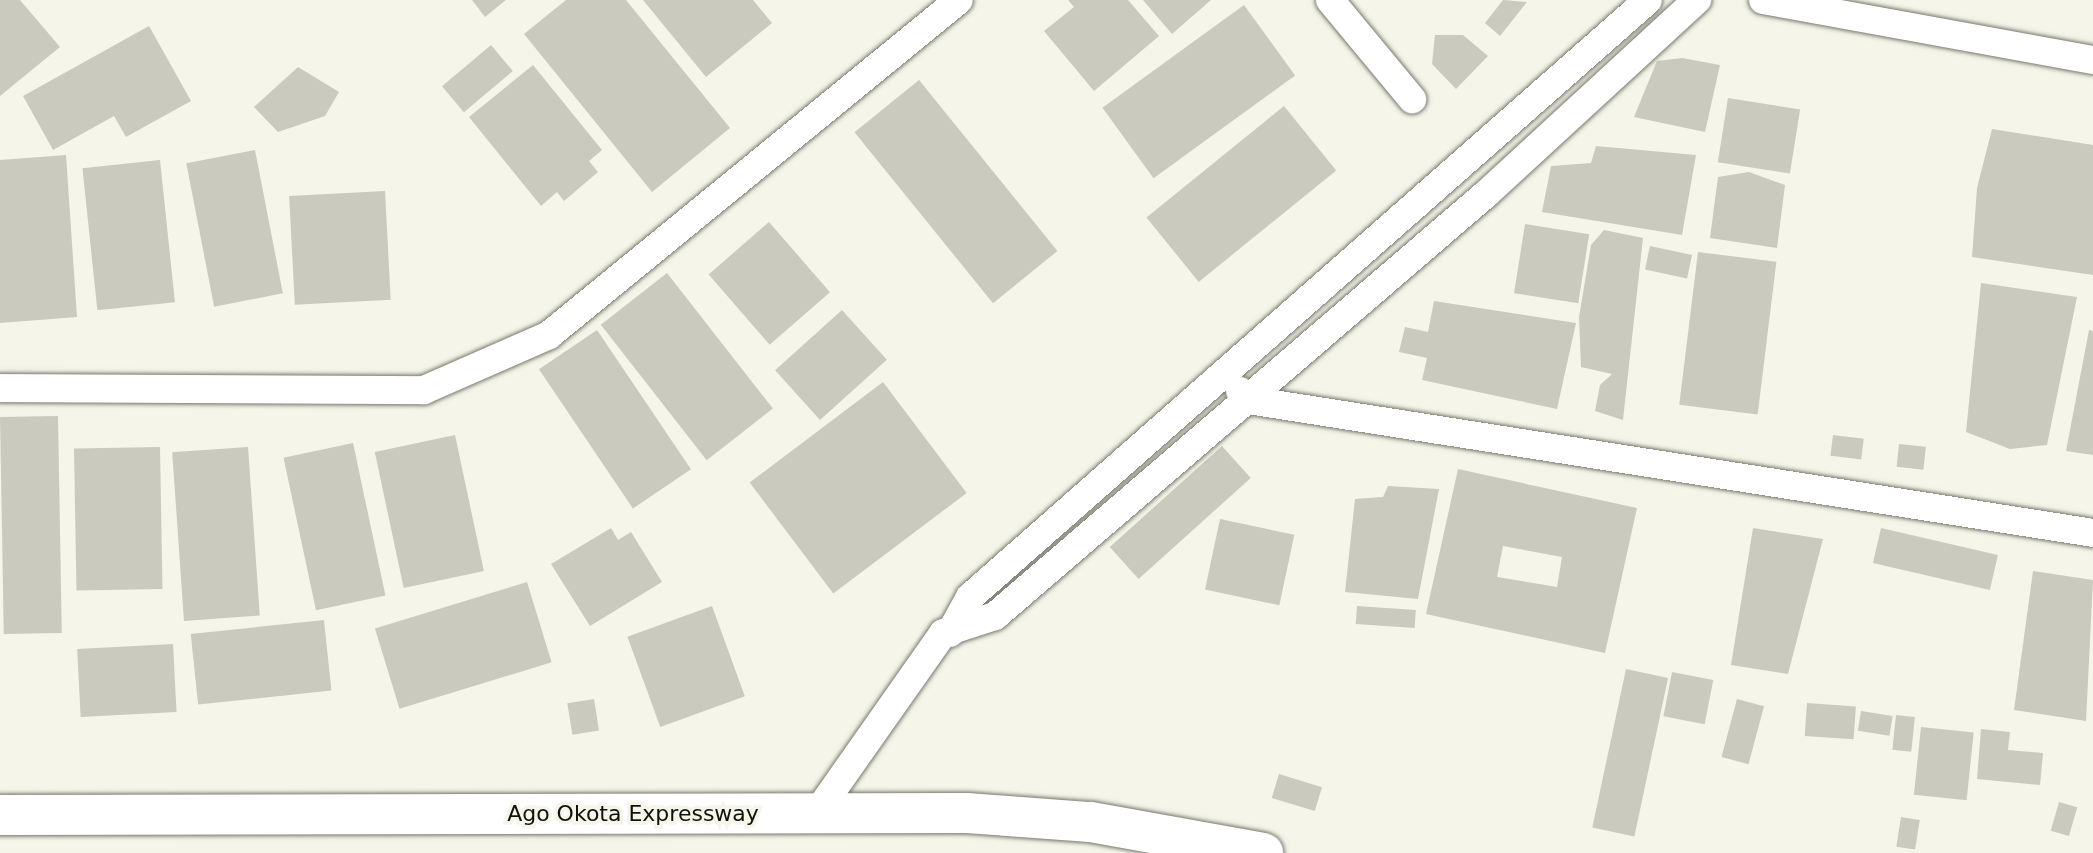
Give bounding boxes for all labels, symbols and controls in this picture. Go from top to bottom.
street label: Ago Okota Expressway [507,801,759,827]

